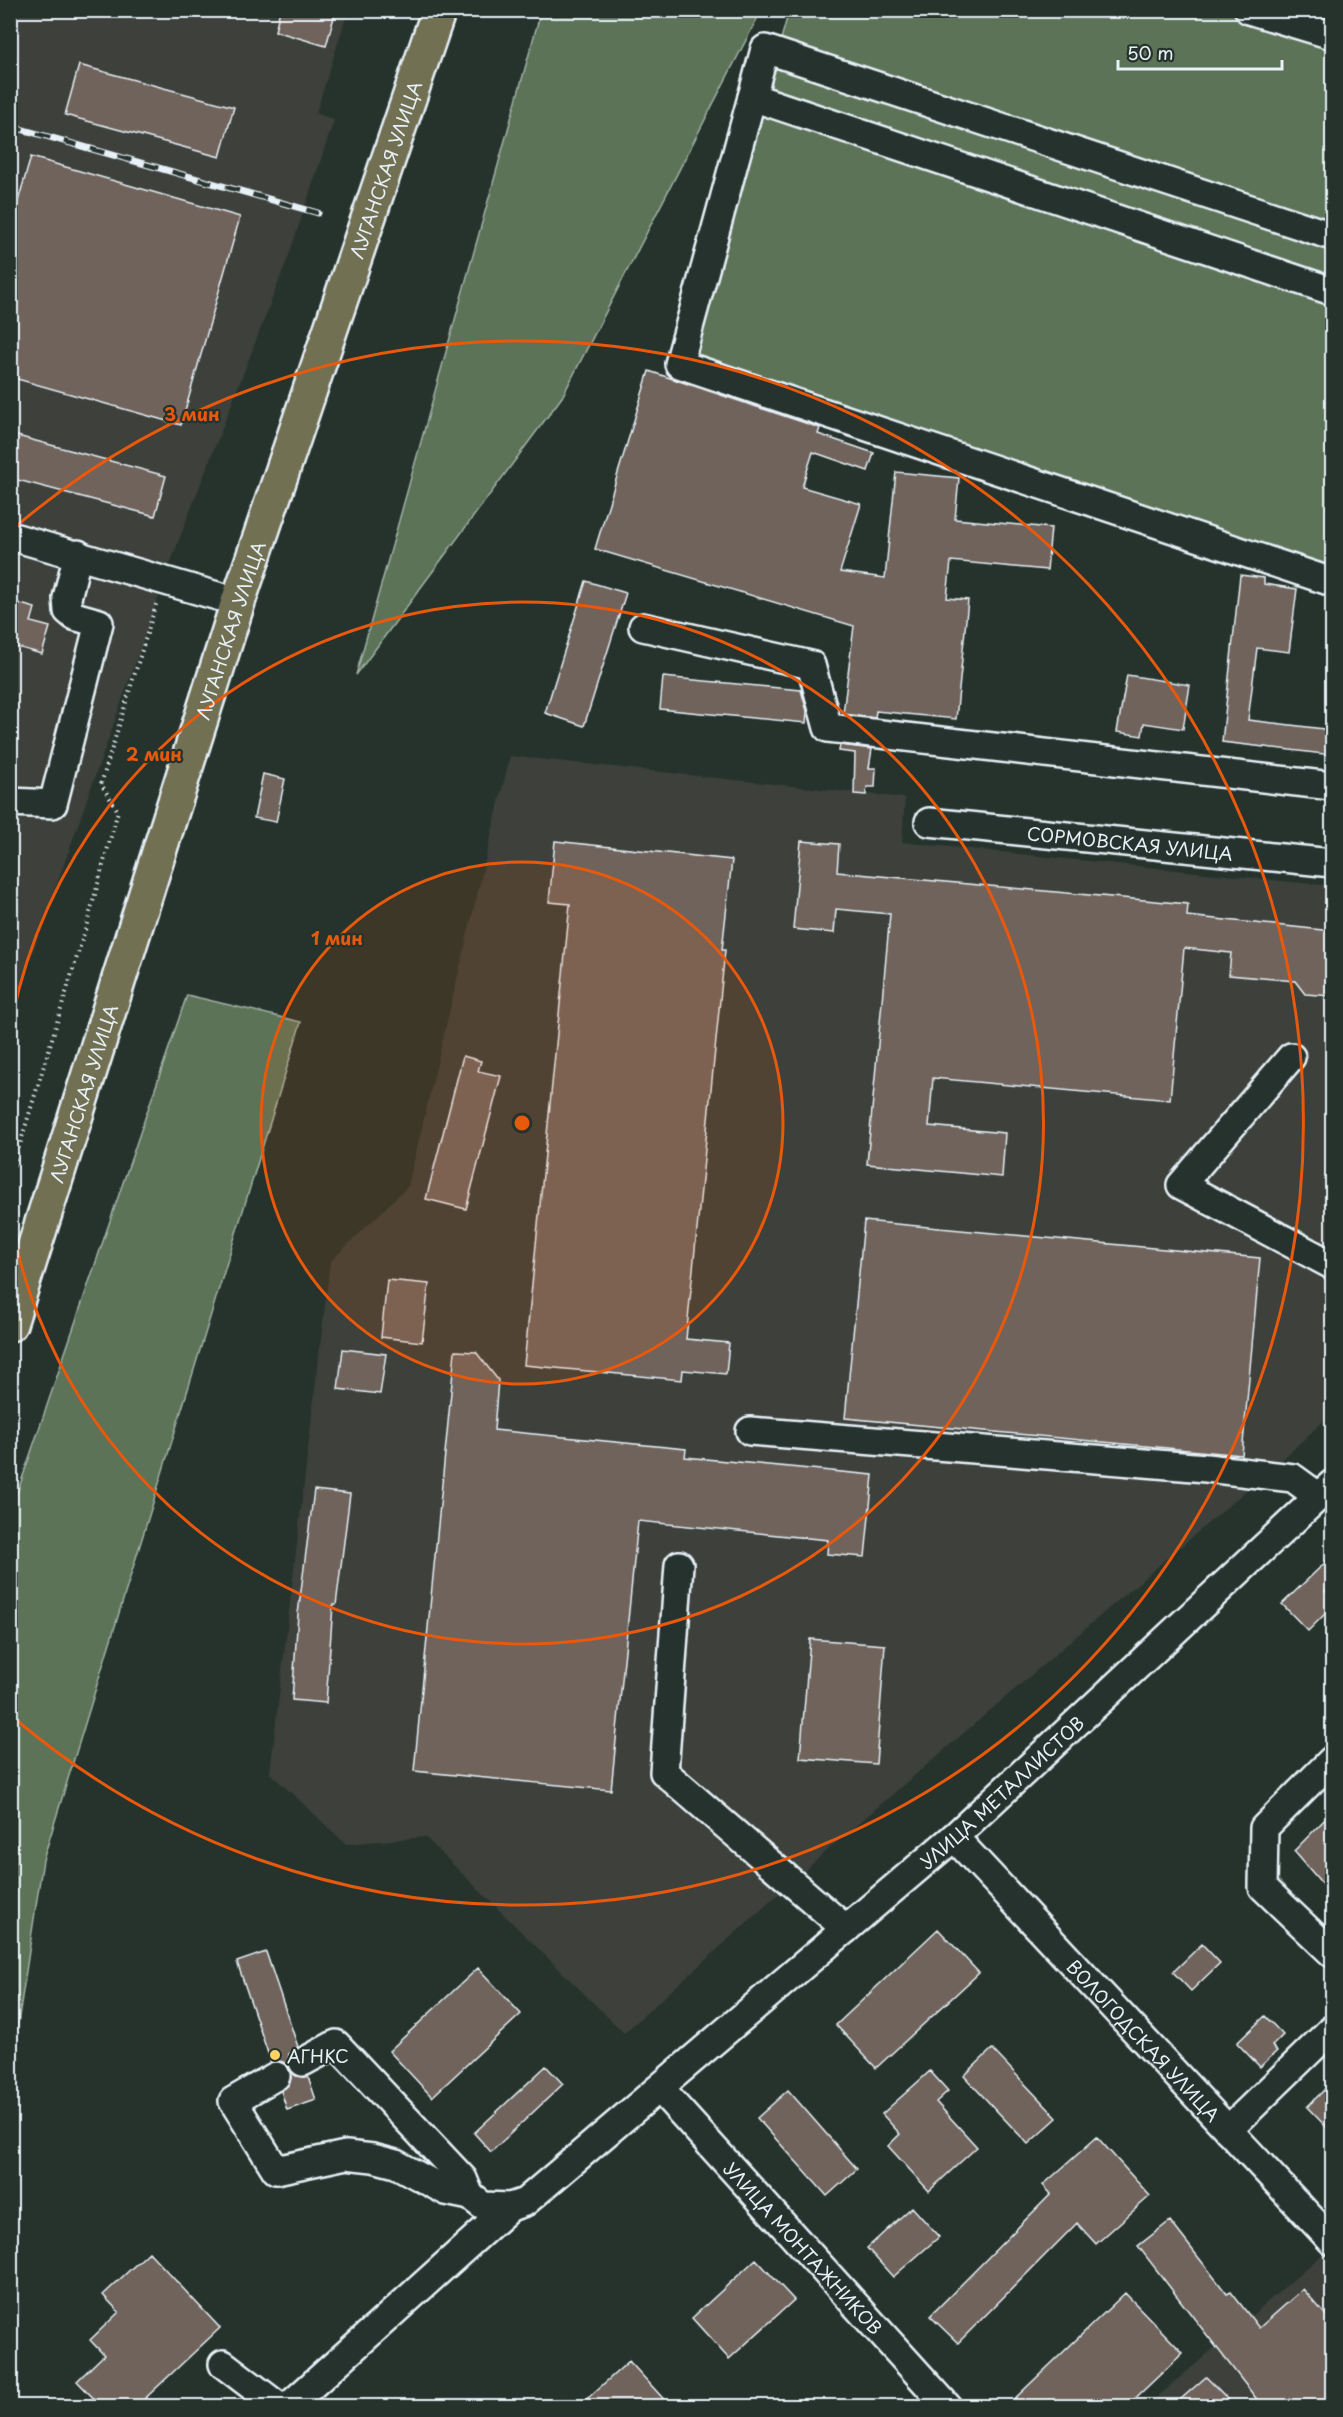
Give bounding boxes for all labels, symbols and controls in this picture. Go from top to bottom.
scale bar [1118,33,1282,71]
text: 50 m [1127,39,1174,66]
street label: ЛУГАНСКАЯ УЛИЦА [342,77,428,262]
text: 3 мин [164,400,220,427]
street label: ЛУГАНСКАЯ УЛИЦА [188,537,271,723]
text: 2 мин [126,740,182,767]
street label: СОРМОВСКАЯ УЛИЦА [1026,819,1234,866]
text: 1 мин [311,924,363,951]
street label: ЛУГАНСКАЯ УЛИЦА [42,1000,124,1186]
centre of rings [512,1113,532,1133]
street label: УЛИЦА МЕТАЛЛИСТОВ [913,1709,1090,1874]
street label: ВОЛОГОДСКАЯ УЛИЦА [1061,1953,1227,2127]
place label: АГНКС [287,2042,349,2069]
marker: АГНКС [268,2048,282,2062]
street label: УЛИЦА МОНТАЖНИКОВ [718,2155,889,2340]

